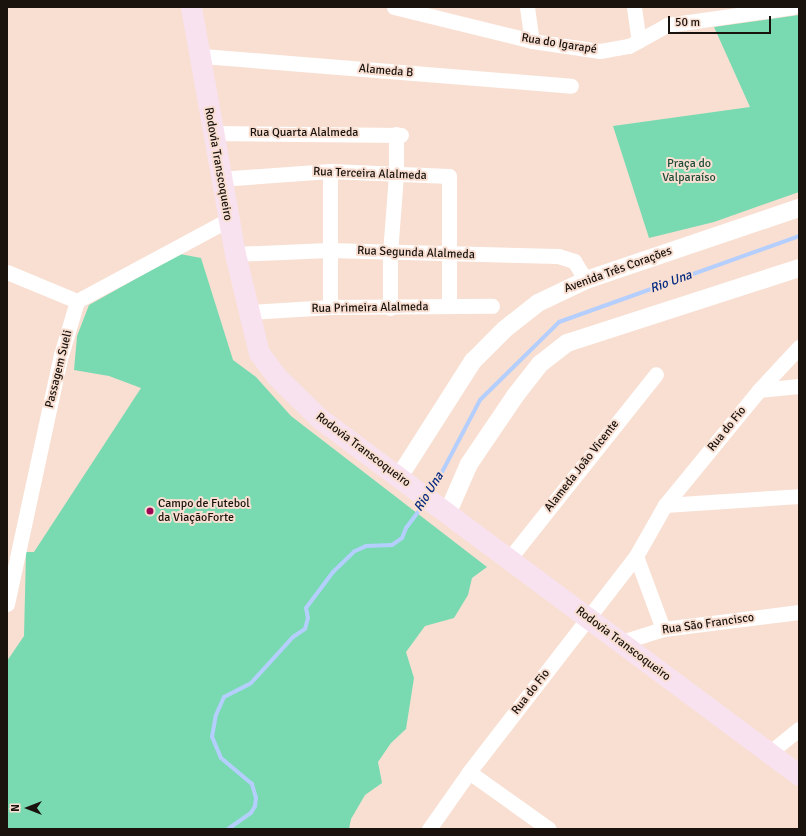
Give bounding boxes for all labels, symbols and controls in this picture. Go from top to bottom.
scale bar [670,8,773,34]
text: 50 m [675,15,700,30]
street label: Rua do Igarapé [520,31,598,57]
street label: Alameda B [358,61,414,81]
street label: Rodovia Transcoqueiro [201,106,235,222]
street label: Rua Quarta Alalmeda [250,126,358,140]
park label: Praça do Valparaíso [662,157,716,185]
street label: Rua Terceira Alalmeda [313,165,427,183]
street label: Rua Segunda Alalmeda [357,244,475,262]
street label: Avenida Três Corações [562,244,674,296]
water label: Rio Una [648,267,694,297]
street label: Rua Primeira Alalmeda [311,300,429,316]
street label: Passagem Sueli [42,329,76,409]
street label: Rua do Fio [705,404,749,454]
street label: Rodovia Transcoqueiro [313,410,413,490]
street label: Alameda João Vicente [542,417,622,515]
water label: Rio Una [411,469,447,515]
place label: Campo de Futebol da ViaçãoForte [158,497,250,525]
marker: Campo de Futebol da ViaçãoForte [145,506,155,516]
street label: Rodovia Transcoqueiro [573,604,673,684]
street label: Rua São Francisco [661,610,755,638]
street label: Rua do Fio [509,667,553,717]
north arrow [8,788,48,828]
text: N [9,804,22,812]

